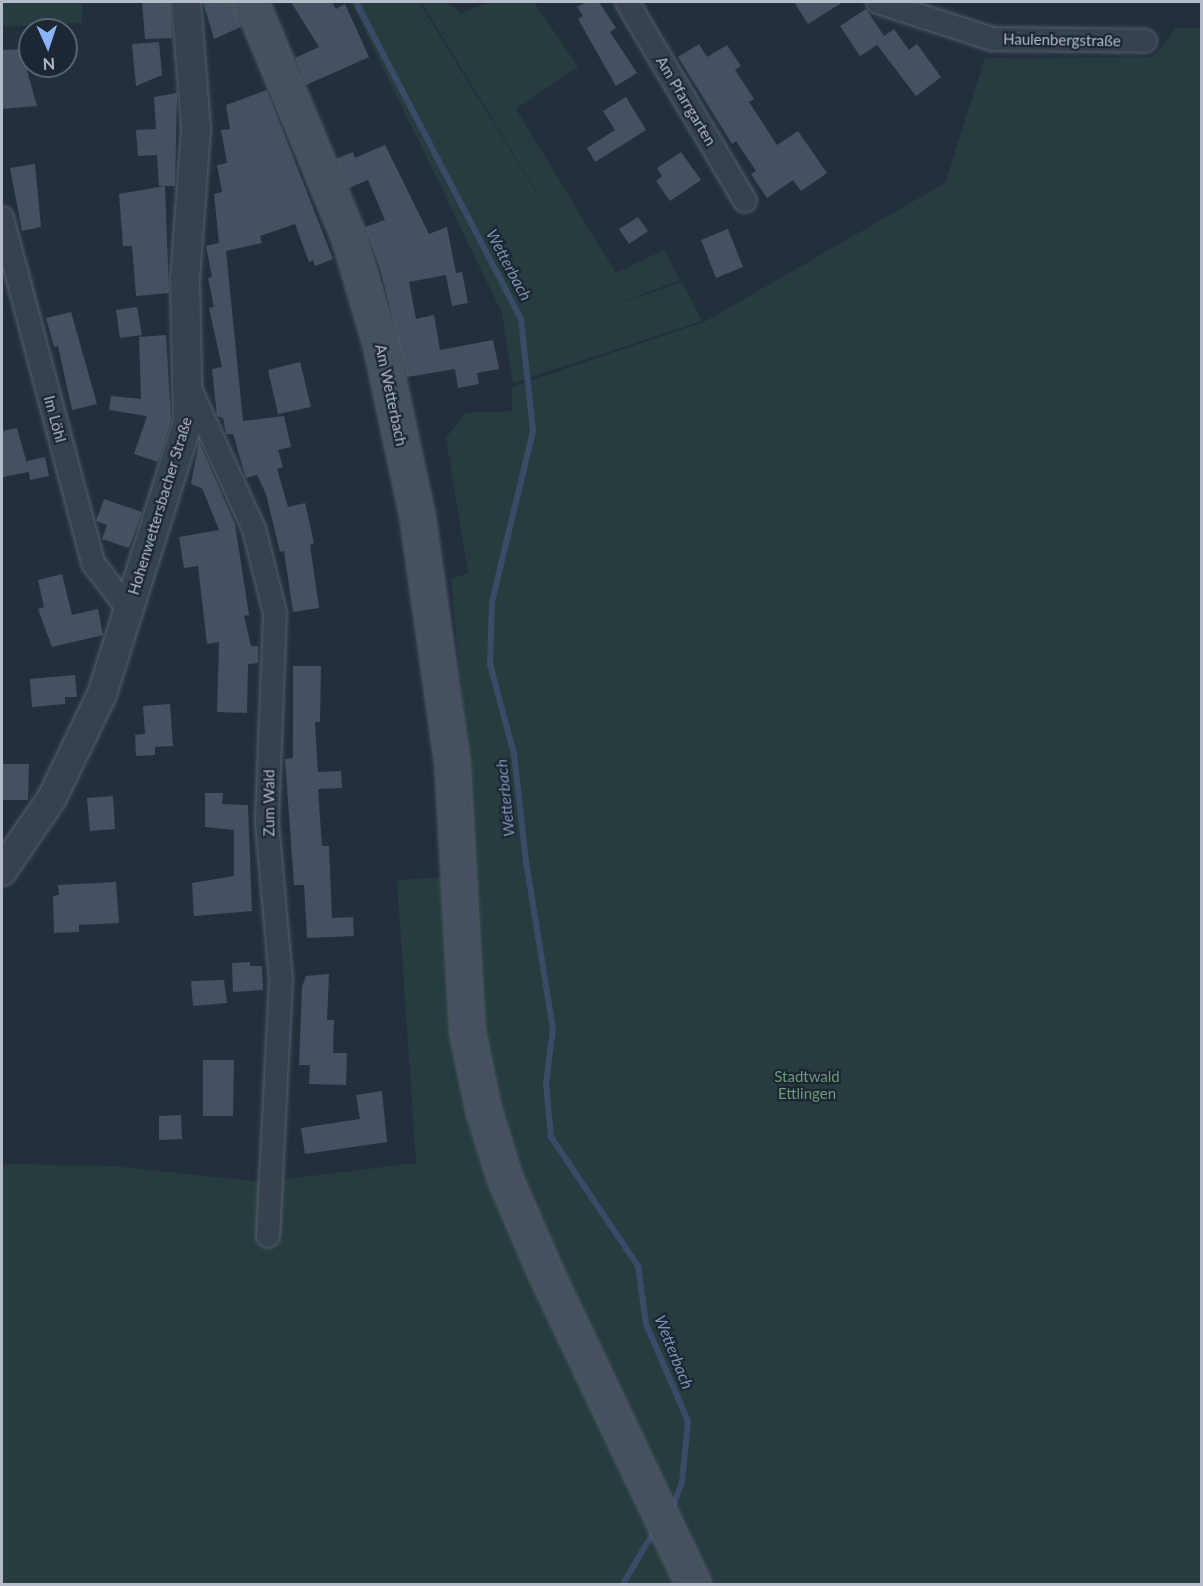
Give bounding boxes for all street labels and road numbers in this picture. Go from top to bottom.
street label: Haulenbergstraße [1003,30,1121,50]
street label: Am Pfarrgarten [652,53,720,149]
street label: Am Wetterbach [371,342,411,448]
street label: Im Löhl [40,394,70,444]
street label: Hohenwettersbacher Straße [124,415,196,597]
street label: Zum Wald [260,769,278,837]

